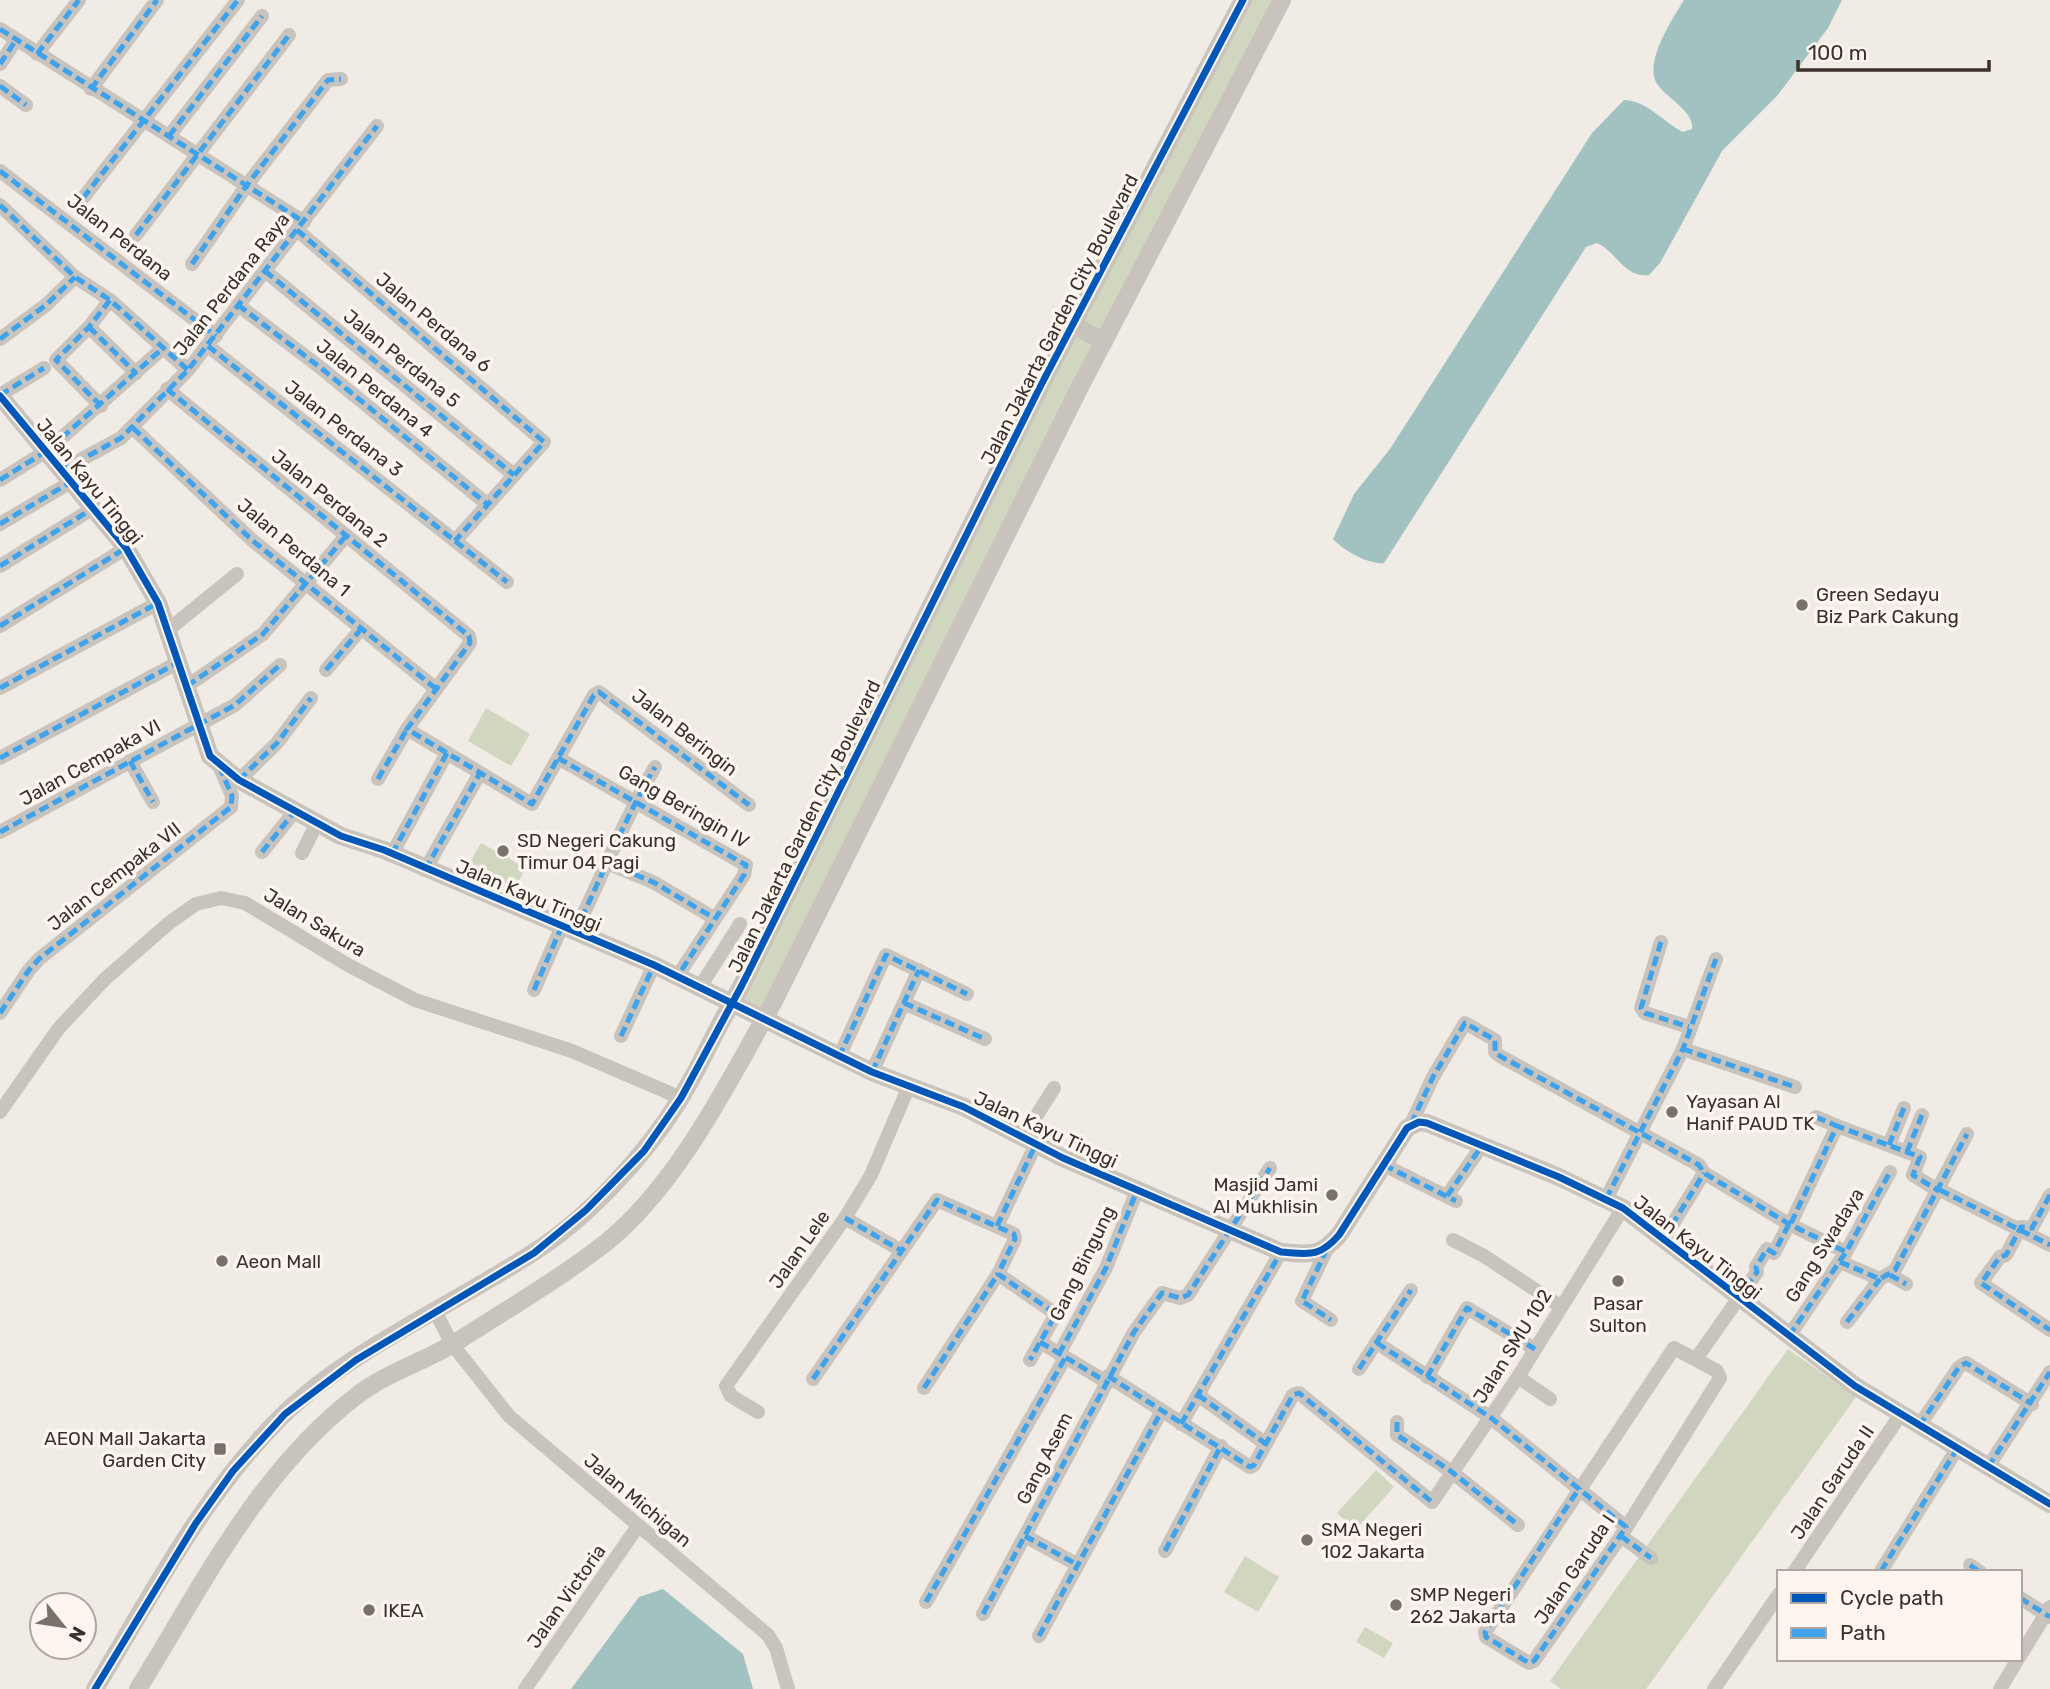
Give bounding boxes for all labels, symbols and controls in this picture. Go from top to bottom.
scale bar [1798,28,1989,72]
text: 100 m [1808,40,1867,65]
street label: Jalan Jakarta Garden City Boulevard [976,170,1143,468]
street label: Jalan Perdana [62,189,177,286]
street label: Jalan Perdana Raya [168,208,294,360]
street label: Jalan Perdana 6 [371,267,496,377]
street label: Jalan Perdana 5 [339,304,465,412]
street label: Jalan Perdana 4 [312,334,438,443]
street label: Jalan Perdana 3 [280,375,407,482]
street label: Jalan Kayu Tinggi [32,414,148,549]
street label: Jalan Perdana 2 [267,444,393,552]
street label: Jalan Perdana 1 [233,494,355,601]
place label: Green Sedayu Biz Park Cakung [1816,583,1959,628]
marker: Green Sedayu Biz Park Cakung [1794,597,1810,613]
street label: Jalan Jakarta Garden City Boulevard [723,676,886,976]
street label: Jalan Beringin [627,684,742,781]
street label: Jalan Cempaka VI [16,714,165,811]
street label: Gang Beringin IV [614,760,753,853]
street label: Jalan Cempaka VII [43,817,186,936]
place label: SD Negeri Cakung Timur 04 Pagi [517,829,676,874]
marker: SD Negeri Cakung Timur 04 Pagi [495,843,511,859]
street label: Jalan Kayu Tinggi [453,854,605,936]
street label: Jalan Sakura [260,883,370,962]
street label: Jalan Kayu Tinggi [970,1086,1121,1173]
place label: Yayasan Al Hanif PAUD TK [1686,1090,1815,1135]
marker: Yayasan Al Hanif PAUD TK [1664,1104,1680,1120]
place label: Masjid Jami Al Mukhlisin [1213,1173,1318,1218]
street label: Gang Swadaya [1780,1184,1869,1307]
marker: Masjid Jami Al Mukhlisin [1324,1187,1340,1203]
street label: Jalan Kayu Tinggi [1629,1190,1766,1304]
street label: Gang Bingung [1045,1202,1120,1325]
street label: Jalan Lele [764,1206,835,1293]
place label: Aeon Mall [236,1250,321,1273]
marker: Aeon Mall [214,1253,230,1269]
marker: Pasar Sulton [1610,1273,1626,1289]
street label: Jalan SMU 102 [1468,1285,1557,1407]
place label: Pasar Sulton [1589,1292,1647,1337]
street label: Gang Asem [1011,1408,1077,1508]
street label: Jalan Garuda II [1786,1421,1879,1544]
place label: AEON Mall Jakarta Garden City [44,1427,206,1472]
marker: AEON Mall Jakarta Garden City [212,1441,228,1457]
street label: Jalan Michigan [579,1449,696,1552]
street label: Jalan Garuda I [1529,1510,1620,1629]
place label: SMA Negeri 102 Jakarta [1321,1518,1425,1563]
marker: SMA Negeri 102 Jakarta [1299,1532,1315,1548]
street label: Jalan Victoria [522,1540,611,1653]
legend [1777,1570,2022,1661]
place label: SMP Negeri 262 Jakarta [1410,1583,1516,1628]
text: Cycle path [1840,1585,1944,1610]
north arrow [28,1591,98,1661]
marker: SMP Negeri 262 Jakarta [1388,1597,1404,1613]
place label: IKEA [383,1599,424,1622]
marker: IKEA [361,1602,377,1618]
text: Path [1840,1620,1886,1645]
text: N [64,1623,91,1646]

